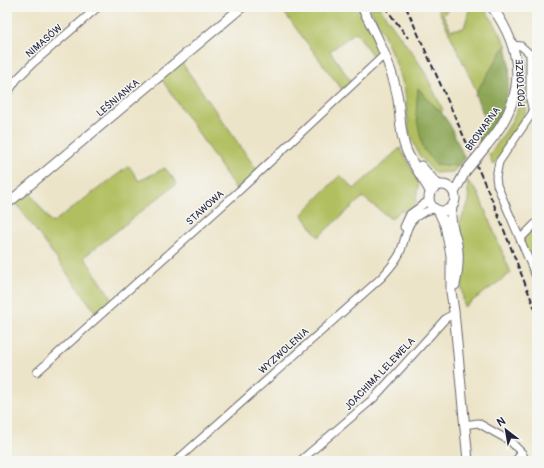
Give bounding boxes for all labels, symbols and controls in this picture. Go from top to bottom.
street label: NIMASÓW [22,20,65,60]
street label: PODTORZE [514,59,528,107]
street label: LEŚNIANKA [94,76,142,119]
street label: BROWARNA [463,104,503,153]
street label: STAWOWA [184,188,227,228]
street label: WYZWOLENIA [257,325,312,377]
street label: JOACHIMA LELEWELA [342,335,418,413]
north arrow [486,410,526,450]
text: N [495,414,508,429]

